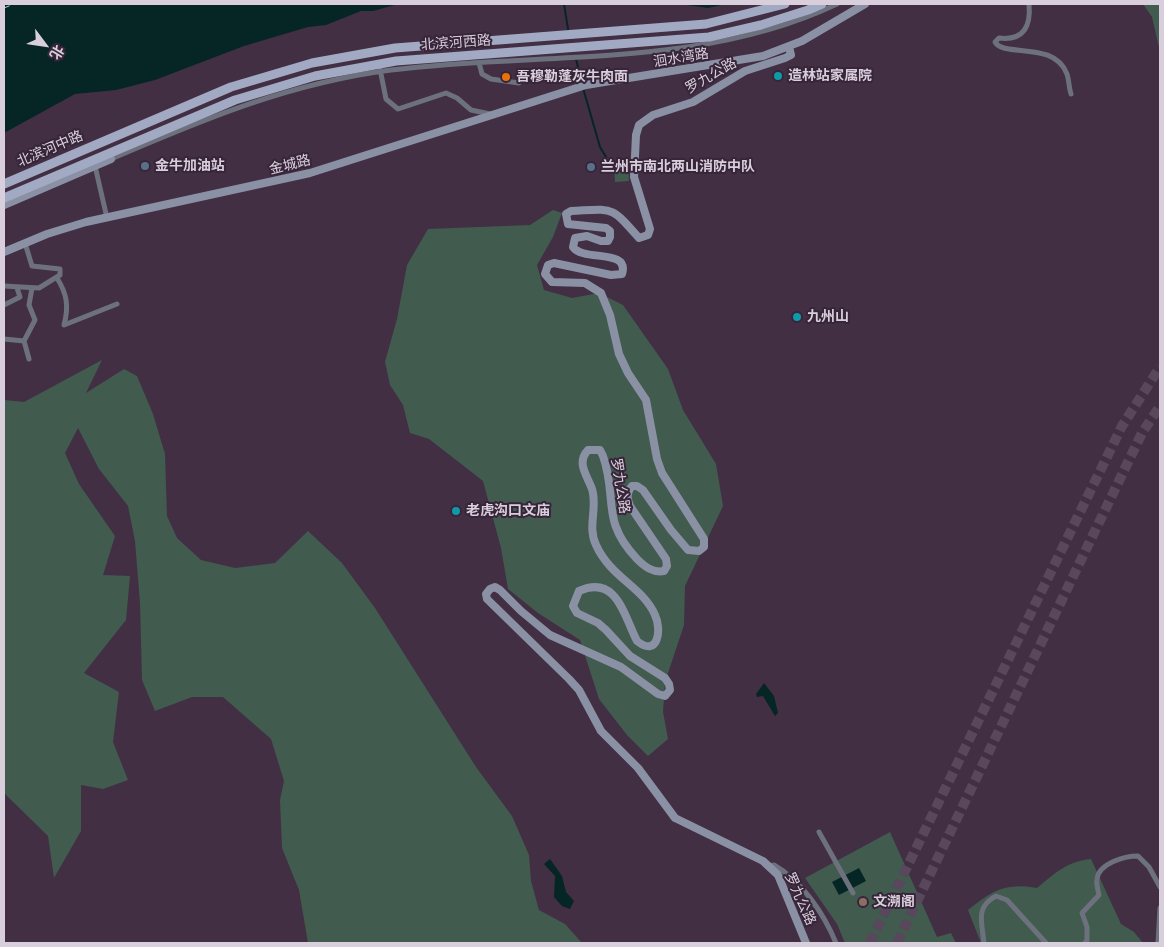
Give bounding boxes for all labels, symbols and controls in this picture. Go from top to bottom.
north arrow [20,20,70,70]
street label: 北滨河西路 [420,32,492,54]
text: 北 [46,42,70,64]
street label: 洄水湾路 [652,45,710,71]
street label: 罗九公路 [683,55,739,97]
place label: 造林站家属院 [788,68,872,84]
place label: 吾穆勒蓬灰牛肉面 [516,69,628,85]
marker: 造林站家属院 [772,70,784,82]
marker: 吾穆勒蓬灰牛肉面 [500,71,512,83]
street label: 北滨河中路 [15,128,85,170]
street label: 金城路 [268,152,312,178]
place label: 金牛加油站 [155,158,225,174]
place label: 兰州市南北两山消防中队 [601,159,755,175]
marker: 金牛加油站 [139,160,151,172]
marker: 兰州市南北两山消防中队 [585,161,597,173]
place label: 九州山 [807,309,849,325]
marker: 九州山 [791,311,803,323]
street label: 罗九公路 [607,457,633,515]
place label: 老虎沟口文庙 [466,503,550,519]
marker: 老虎沟口文庙 [450,505,462,517]
street label: 罗九公路 [781,870,819,928]
place label: 文溯阁 [873,894,915,910]
marker: 文溯阁 [857,896,869,908]

